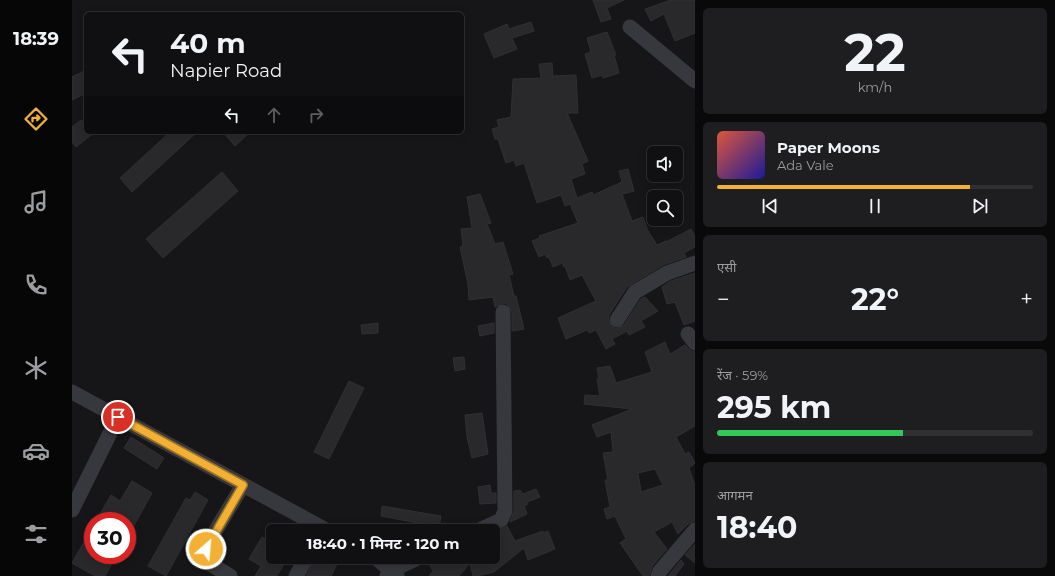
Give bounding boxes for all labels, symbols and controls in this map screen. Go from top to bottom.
text: 22 [844,21,906,84]
text: 40 m [170,26,246,60]
text: 18:39 [13,28,59,50]
icon: left [104,28,156,80]
text: Napier Road [170,60,282,82]
text: km/h [858,79,892,95]
icon: left [221,104,243,126]
icon: ahead [263,104,285,126]
icon: right [305,104,327,126]
icon: directions [22,105,50,133]
text: Paper Moons [777,138,880,157]
map controls [647,146,683,226]
button: sound [647,146,683,182]
text: Ada Vale [777,157,834,173]
icon: music [22,188,50,216]
button: search [647,190,683,226]
icon: previous [759,195,781,217]
icon: pause [864,195,886,217]
icon: next [969,195,991,217]
text: एसी [717,259,736,275]
icon: phone [22,271,50,299]
text: 22° [851,281,899,318]
text: − [717,286,730,313]
text: + [1020,286,1033,313]
icon: climate [22,354,50,382]
text: रेंज · 59% [717,367,768,383]
text: 295 km [717,389,831,426]
pin [101,400,135,434]
icon: arrive [107,406,129,428]
icon: car [22,437,50,465]
text: आगमन [717,487,753,503]
text: 18:40 [717,509,797,546]
speed limit sign: 30 [84,512,136,564]
icon: filters [22,520,50,548]
position arrow [185,528,227,570]
text: 18:40 · 1 मिनट · 120 m [307,534,459,553]

